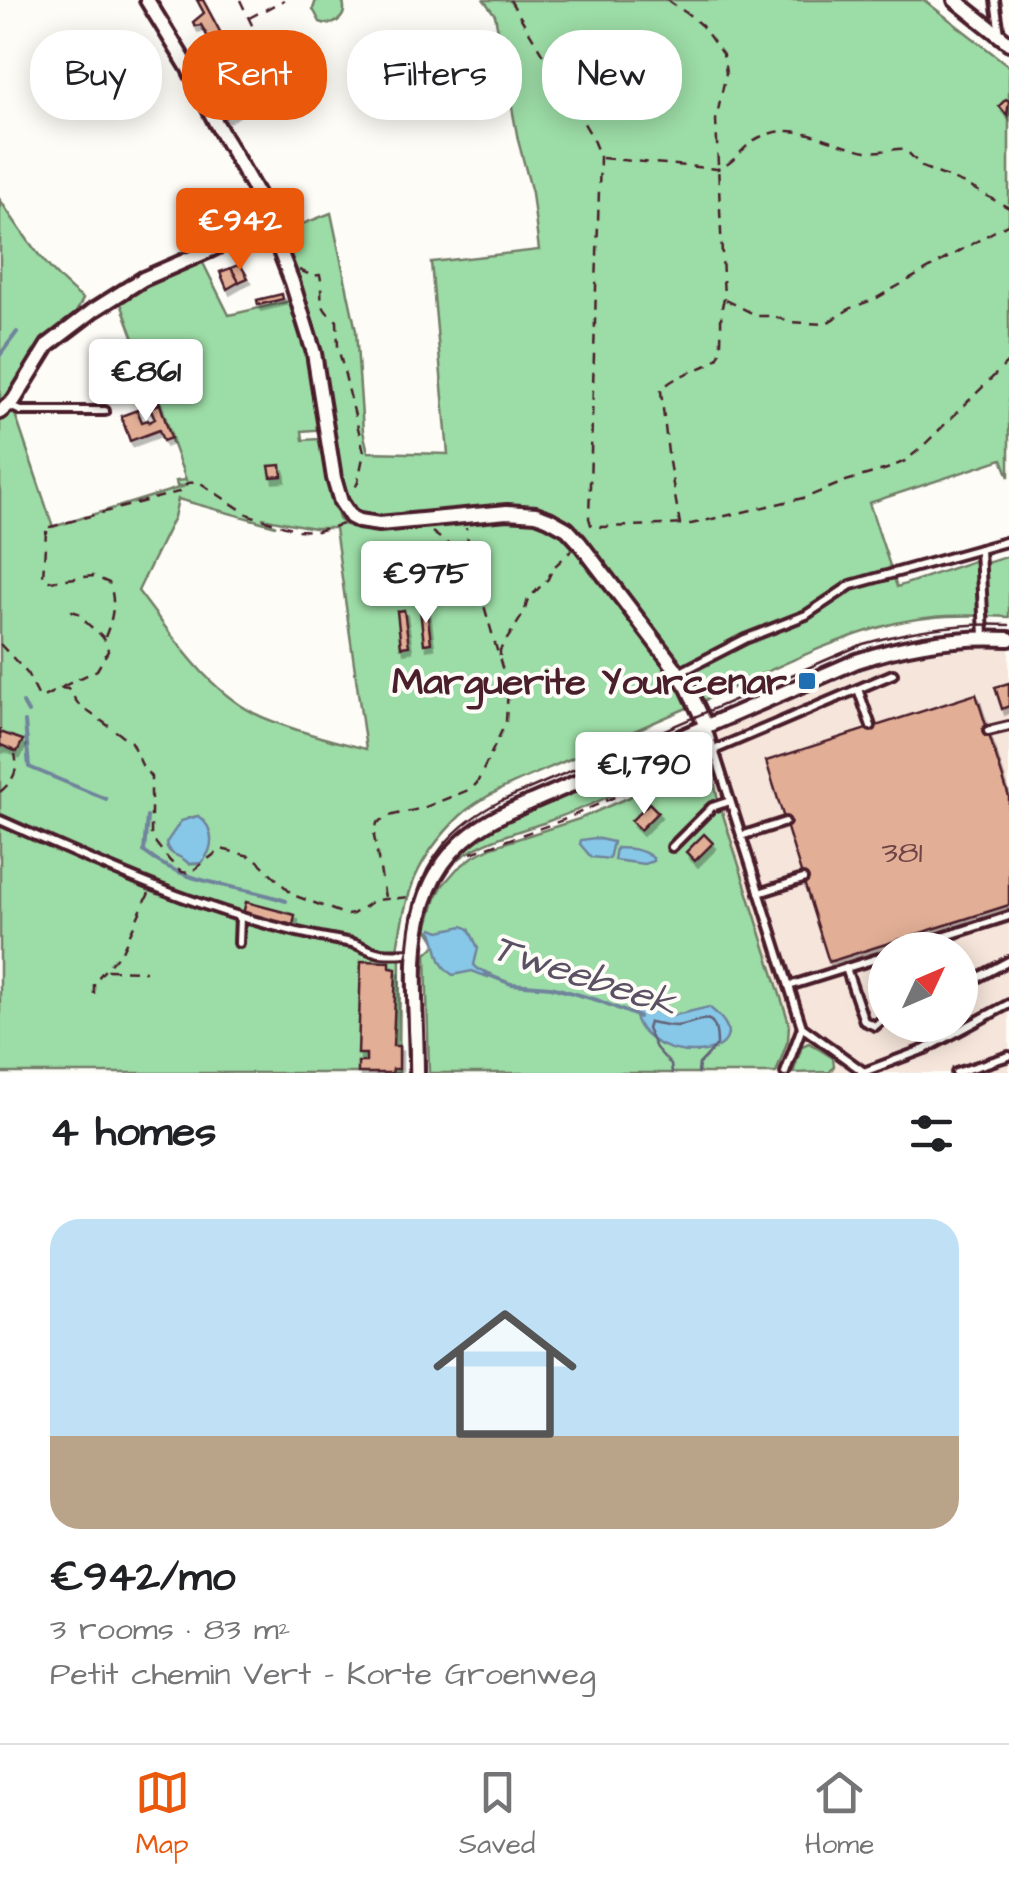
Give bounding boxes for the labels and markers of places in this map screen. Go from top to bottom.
pin: €942 [181,188,299,273]
pin: €861 [87,339,205,424]
pin: €975 [367,541,485,626]
place label: Marguerite Yourcenar [392,657,787,710]
marker: Marguerite Yourcenar [796,670,818,692]
pin: €1,790 [563,732,725,817]

